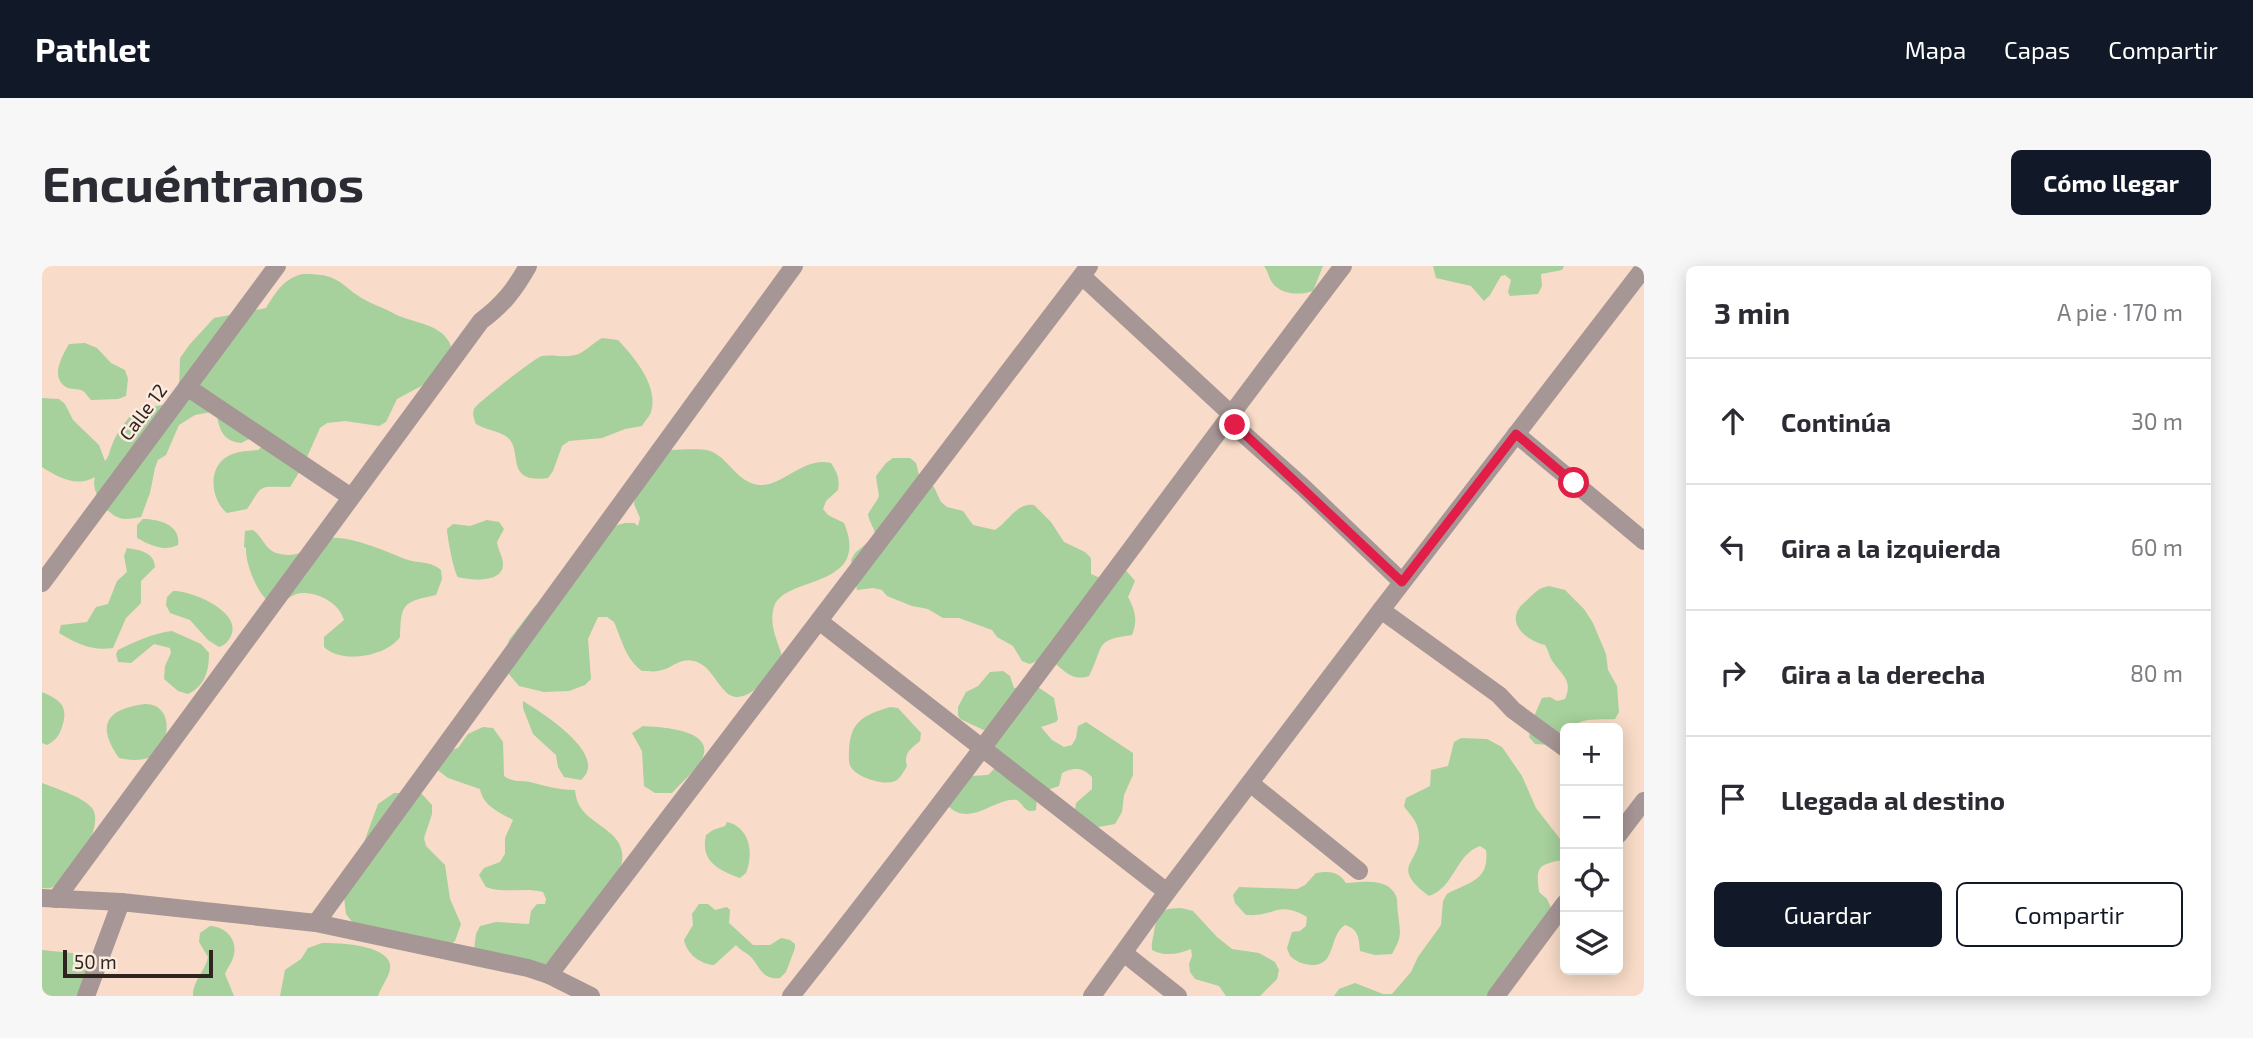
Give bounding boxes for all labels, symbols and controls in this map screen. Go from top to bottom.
text: Pathlet [35,29,150,69]
text: Mapa [1905,35,1966,64]
text: Capas [2004,35,2070,64]
text: Compartir [2108,35,2218,64]
button: Cómo llegar [2011,150,2211,215]
text: Encuéntranos [42,153,364,212]
text: 3 min [1714,294,1790,330]
text: A pie · 170 m [2057,298,2183,326]
street label: Calle 12 [114,379,171,445]
icon: ahead [1714,402,1752,440]
text: Continúa [1781,406,1891,437]
text: 30 m [2131,407,2183,435]
route end [1219,409,1250,440]
route start [1558,467,1589,498]
icon: left [1714,528,1752,566]
text: Gira a la izquierda [1781,532,2001,563]
text: 60 m [2131,533,2183,561]
icon: right [1714,654,1752,692]
text: Gira a la derecha [1781,658,1985,689]
text: 80 m [2130,659,2183,687]
map controls [1560,723,1623,975]
button: + [1560,723,1623,786]
icon: arrive [1714,780,1752,818]
text: Llegada al destino [1781,784,2005,815]
button: − [1560,786,1623,849]
button: locate [1560,849,1623,912]
button: Guardar [1714,882,1942,947]
button: Compartir [1956,882,2183,947]
button: layers [1560,912,1623,975]
scale bar [63,947,214,979]
text: 50 m [74,950,117,973]

